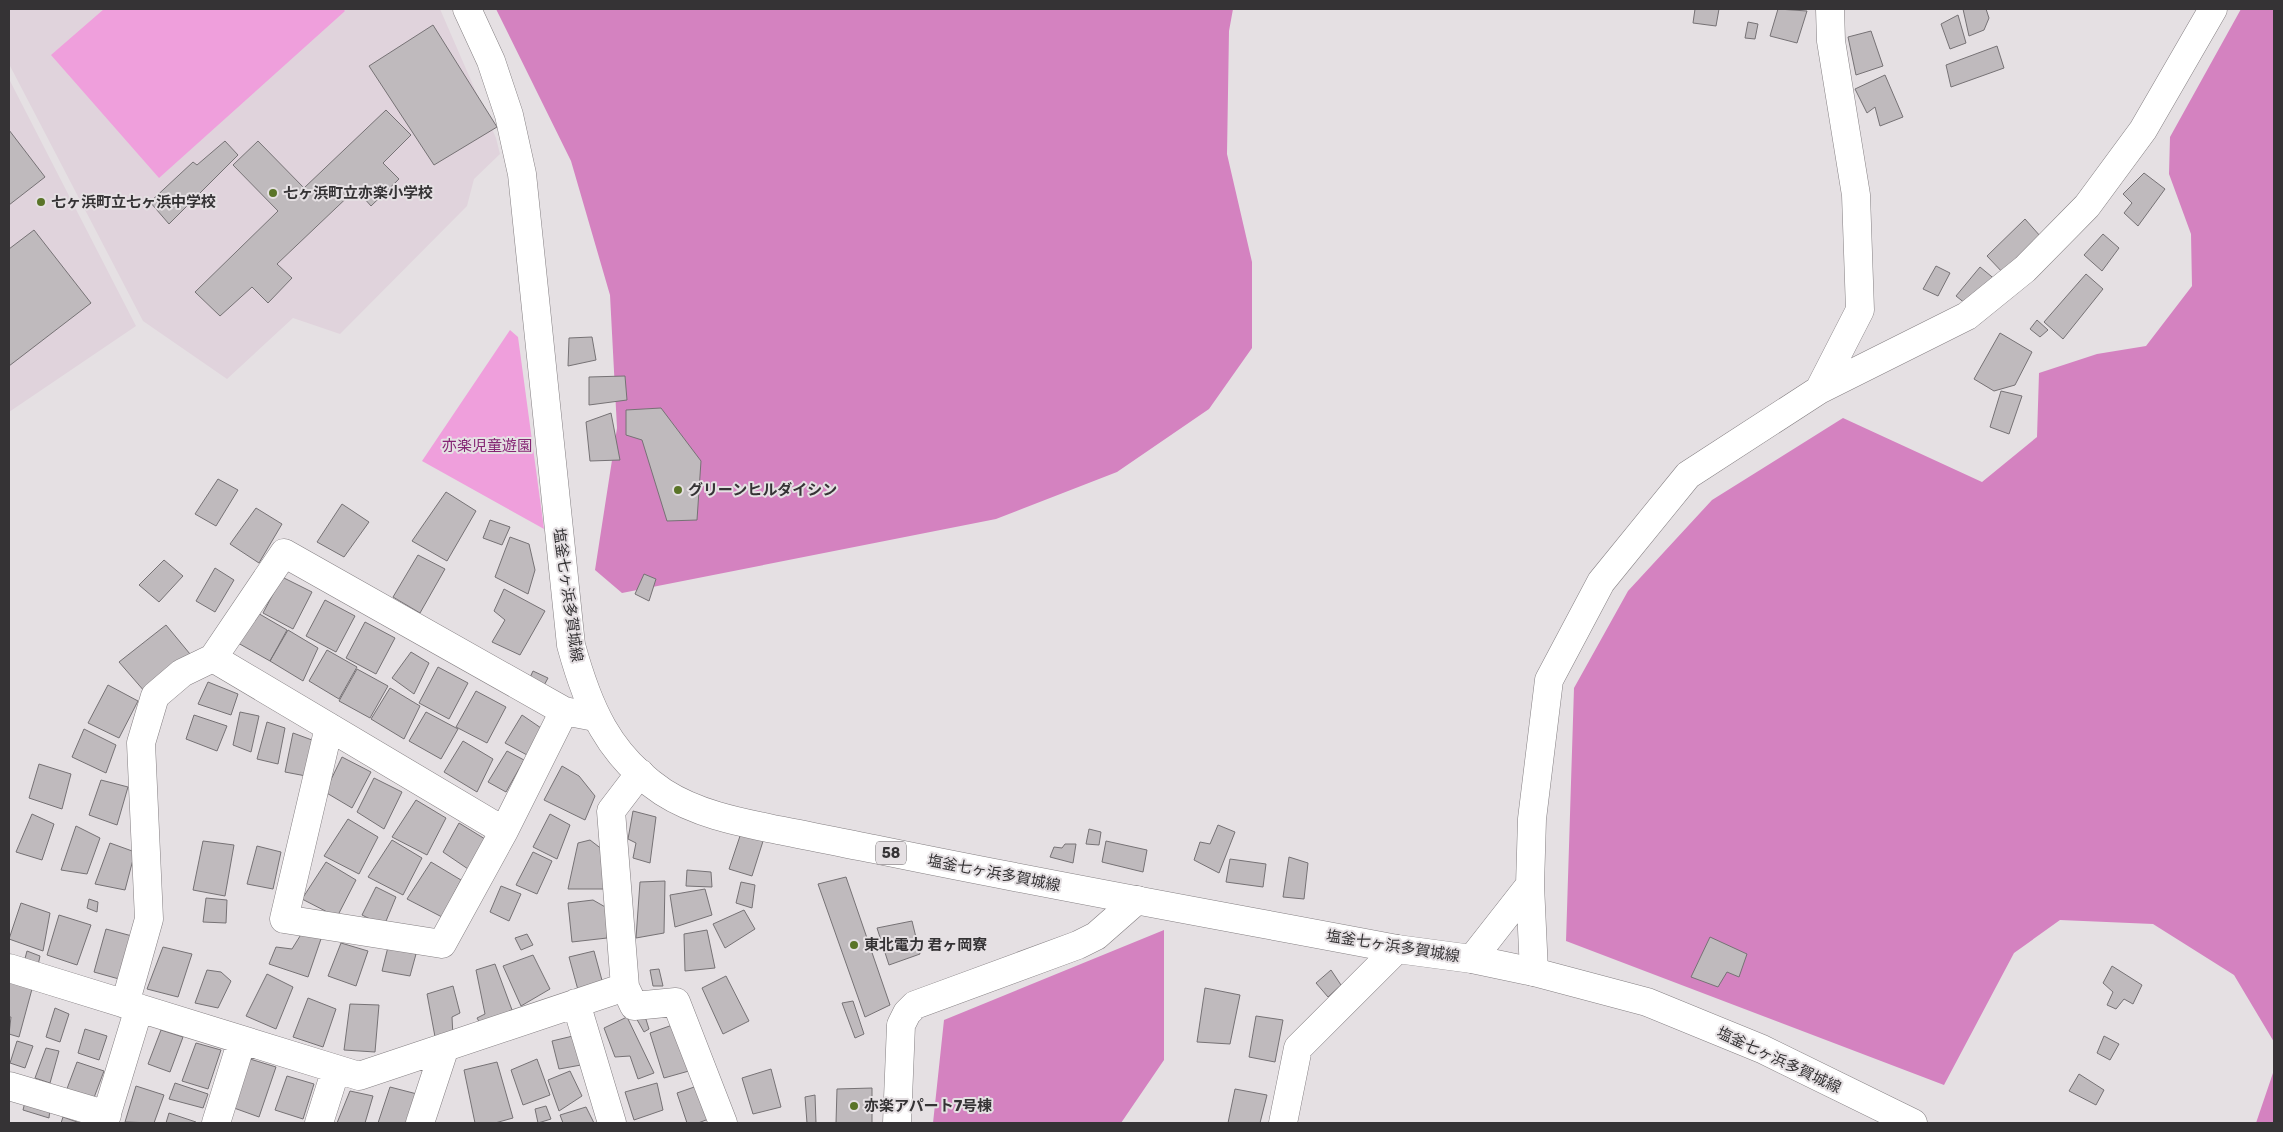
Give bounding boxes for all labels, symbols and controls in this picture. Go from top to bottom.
place label: 七ヶ浜町立亦楽小学校 [283,184,433,202]
marker: 七ヶ浜町立亦楽小学校 [267,187,279,199]
place label: 七ヶ浜町立七ヶ浜中学校 [51,193,216,211]
marker: 七ヶ浜町立七ヶ浜中学校 [35,196,47,208]
park label: 亦楽児童遊園 [442,437,532,455]
place label: グリーンヒルダイシン [688,481,837,499]
marker: グリーンヒルダイシン [672,484,684,496]
street label: 塩釜七ヶ浜多賀城線 [550,527,586,663]
road number: 58 [876,841,906,864]
street label: 塩釜七ヶ浜多賀城線 [926,851,1062,895]
street label: 塩釜七ヶ浜多賀城線 [1325,927,1461,965]
place label: 東北電力 君ヶ岡寮 [864,936,987,954]
marker: 東北電力 君ヶ岡寮 [848,939,860,951]
street label: 塩釜七ヶ浜多賀城線 [1714,1023,1844,1097]
place label: 亦楽アパート7号棟 [864,1097,992,1115]
marker: 亦楽アパート7号棟 [848,1100,860,1112]

